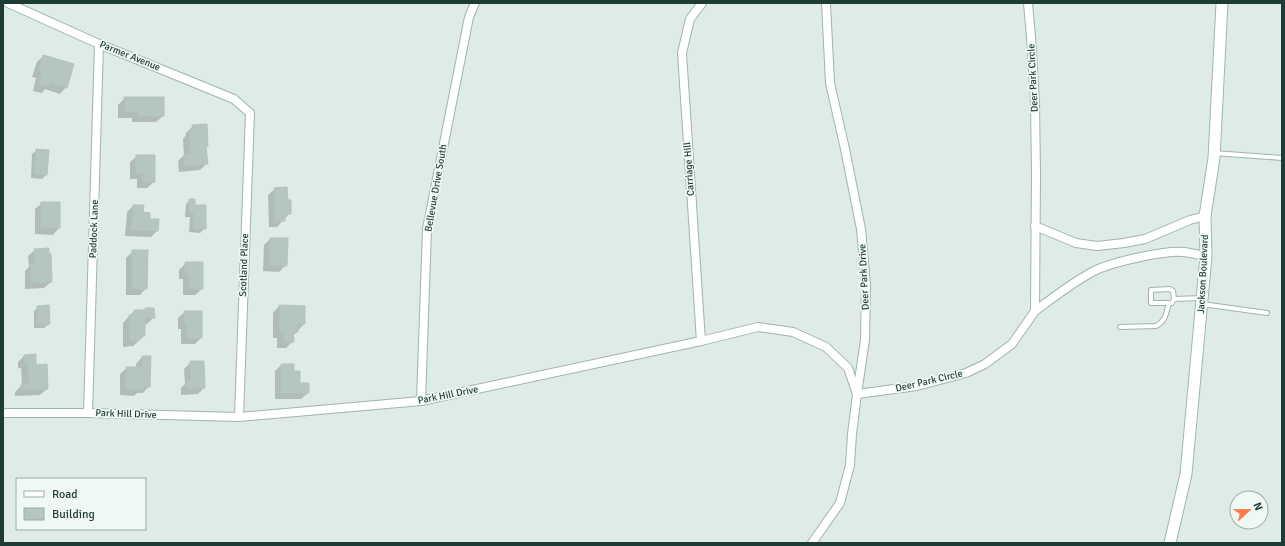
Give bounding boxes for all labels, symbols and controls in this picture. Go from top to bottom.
street label: Parmer Avenue [98,38,162,74]
street label: Deer Park Circle [1025,43,1041,113]
street label: Carriage Hill [681,142,697,196]
street label: Bellevue Drive South [422,143,450,233]
street label: Paddock Lane [87,199,101,259]
street label: Scotland Place [237,233,251,297]
street label: Jackson Boulevard [1195,234,1211,314]
street label: Deer Park Drive [856,244,872,310]
street label: Deer Park Circle [894,367,964,395]
street label: Park Hill Drive [417,383,479,407]
street label: Park Hill Drive [95,407,157,421]
legend [16,478,146,530]
text: Road [52,487,78,502]
north arrow [1229,490,1269,530]
text: N [1250,500,1265,512]
text: Building [52,507,95,522]

